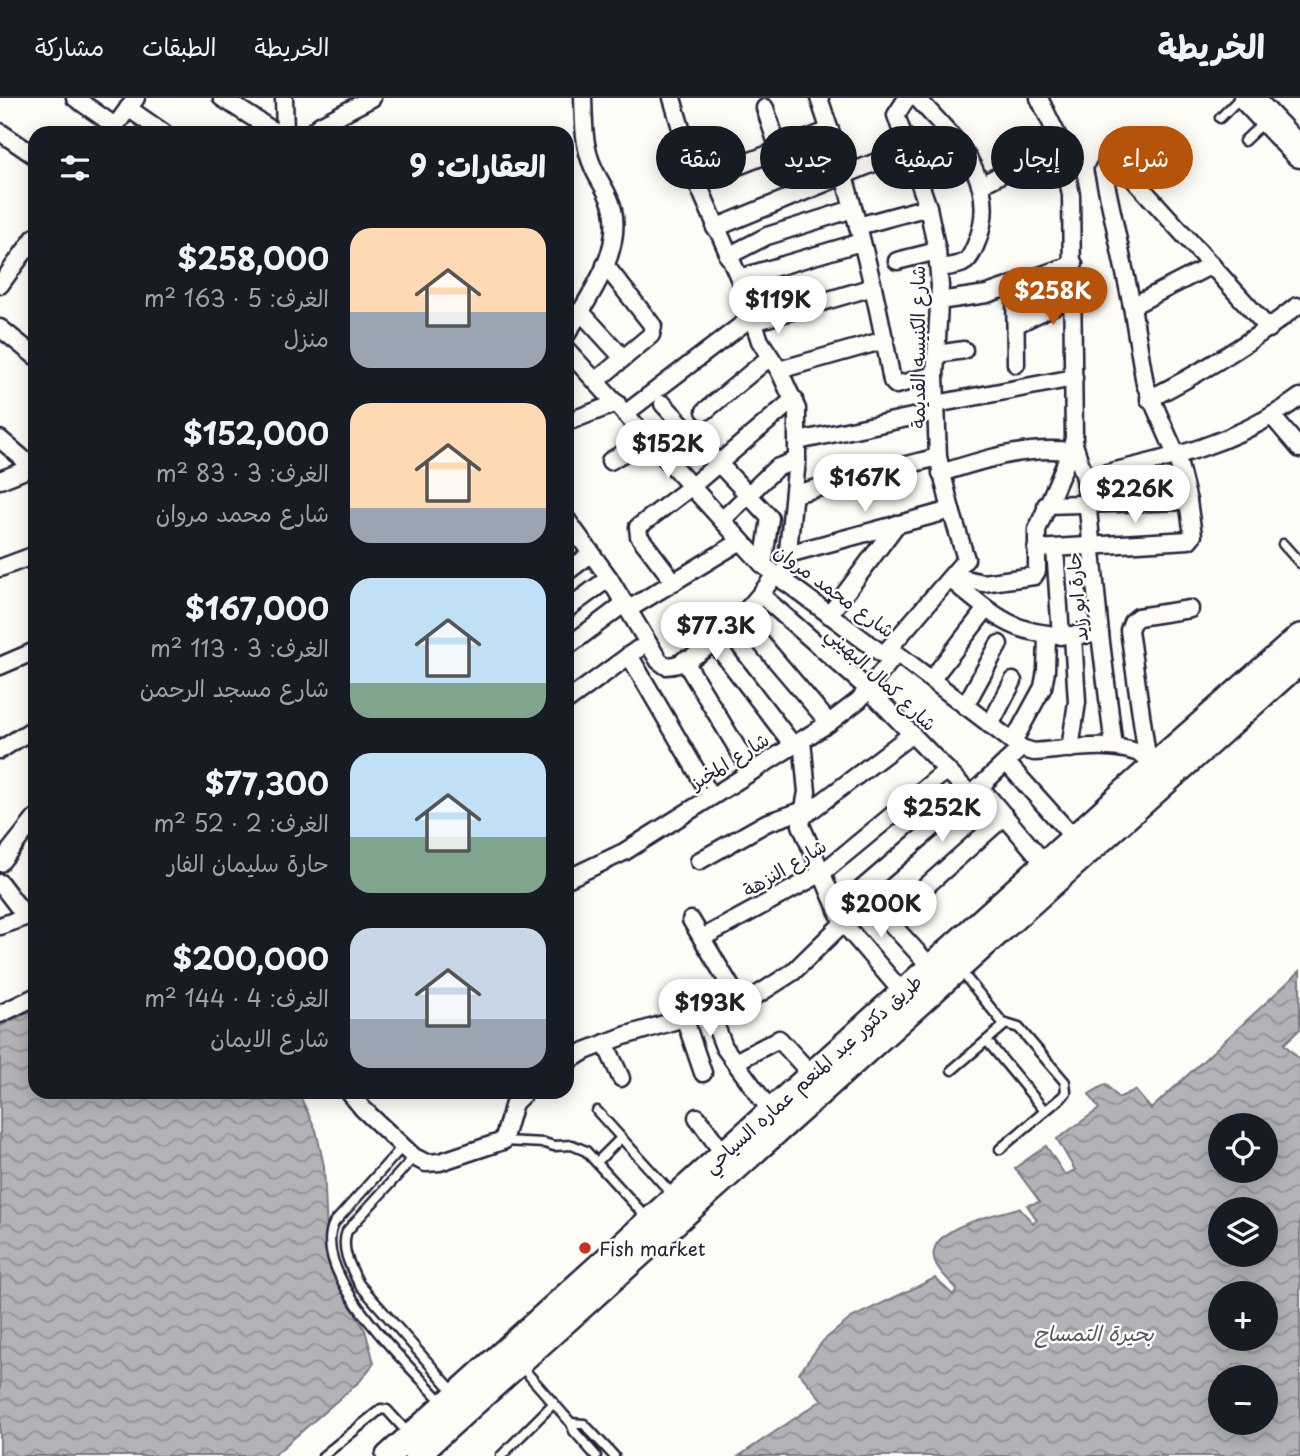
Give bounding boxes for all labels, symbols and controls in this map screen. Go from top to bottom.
text: الخريطة [1158,20,1265,70]
text: مشاركة [35,28,104,64]
text: الطبقات [142,28,217,64]
text: الخريطة [255,28,329,64]
chip: شقة [656,126,746,189]
chip: جديد [760,126,857,189]
chip: تصفية [871,126,977,189]
chip: إيجار [991,126,1084,189]
chip: شراء [1098,126,1193,189]
text: العقارات: 9 [409,142,546,187]
icon: filters [56,149,94,187]
text: $258,000 [178,235,329,280]
icon: home [406,256,490,340]
street label: شارع الكنيسه القديمة [903,266,932,428]
pin: $258K [1004,268,1102,327]
text: $258K [1014,272,1092,307]
pin: $119K [729,276,827,336]
text: الغرف: 5 · 163 m² [144,280,329,315]
text: $119K [745,281,811,316]
text: منزل [284,320,329,355]
text: $152,000 [183,410,329,455]
pin: $152K [619,420,717,480]
text: $152K [632,425,704,460]
icon: home [406,431,490,515]
pin: $167K [816,454,914,514]
text: الغرف: 3 · 83 m² [156,455,329,490]
text: $167K [829,459,901,494]
pin: $226K [1086,466,1184,525]
text: $226K [1096,470,1174,505]
text: شارع محمد مروان [156,495,329,530]
street label: شارع محمد مروان [768,537,901,644]
street label: حارة ابو زيد [1058,551,1094,643]
text: $167,000 [185,585,329,630]
pin: $77.3K [659,602,773,662]
icon: home [406,606,490,690]
text: $77.3K [677,607,755,642]
street label: شارع كمال البهيني [818,619,944,740]
text: الغرف: 3 · 113 m² [150,630,329,665]
text: شارع مسجد الرحمن [140,670,329,705]
street label: شارع المخبز [682,725,774,797]
text: $77,300 [205,760,329,805]
icon: home [406,781,490,865]
pin: $252K [893,784,991,844]
text: $252K [903,789,981,824]
text: الغرف: 2 · 52 m² [154,805,329,840]
street label: شارع النزهة [737,831,832,904]
text: حارة سليمان الفار [167,845,329,880]
pin: $200K [832,880,930,940]
text: $200K [841,885,921,920]
text: $200,000 [173,935,329,980]
icon: home [406,956,490,1040]
street label: طريق دكتور عبد المنعم عماره السياحي [696,967,930,1182]
pin: $193K [661,979,759,1039]
text: الغرف: 4 · 144 m² [144,980,329,1015]
text: $193K [675,984,745,1019]
text: شارع الايمان [210,1020,329,1055]
map controls [1208,1113,1278,1435]
button: locate [1208,1113,1278,1183]
button: layers [1208,1197,1278,1267]
place label: Fish market [599,1234,706,1262]
marker: Fish market [577,1240,593,1256]
button: + [1208,1281,1278,1351]
water label: بحيرة التمساح [1034,1316,1155,1348]
button: − [1208,1365,1278,1435]

